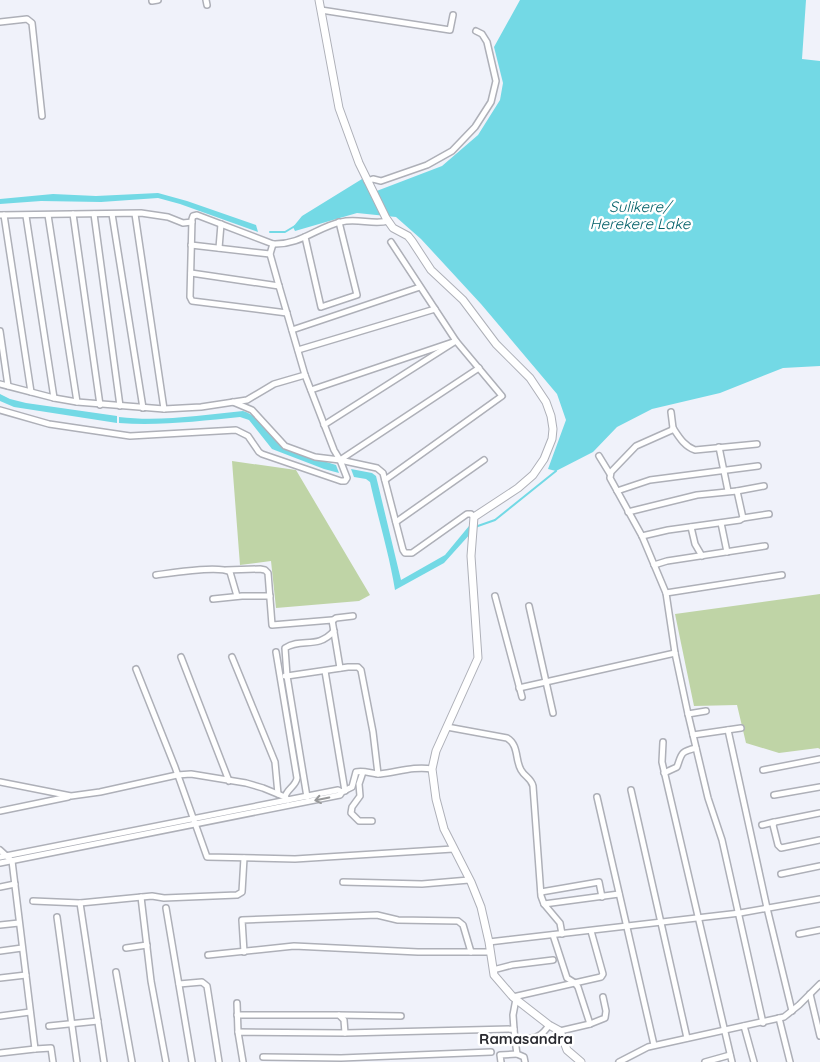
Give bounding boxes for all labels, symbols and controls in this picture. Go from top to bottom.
water label: Sulikere/ Herekere Lake [590,197,691,233]
one-way arrow [314,795,330,804]
district label: Ramasandra [479,1029,573,1048]

